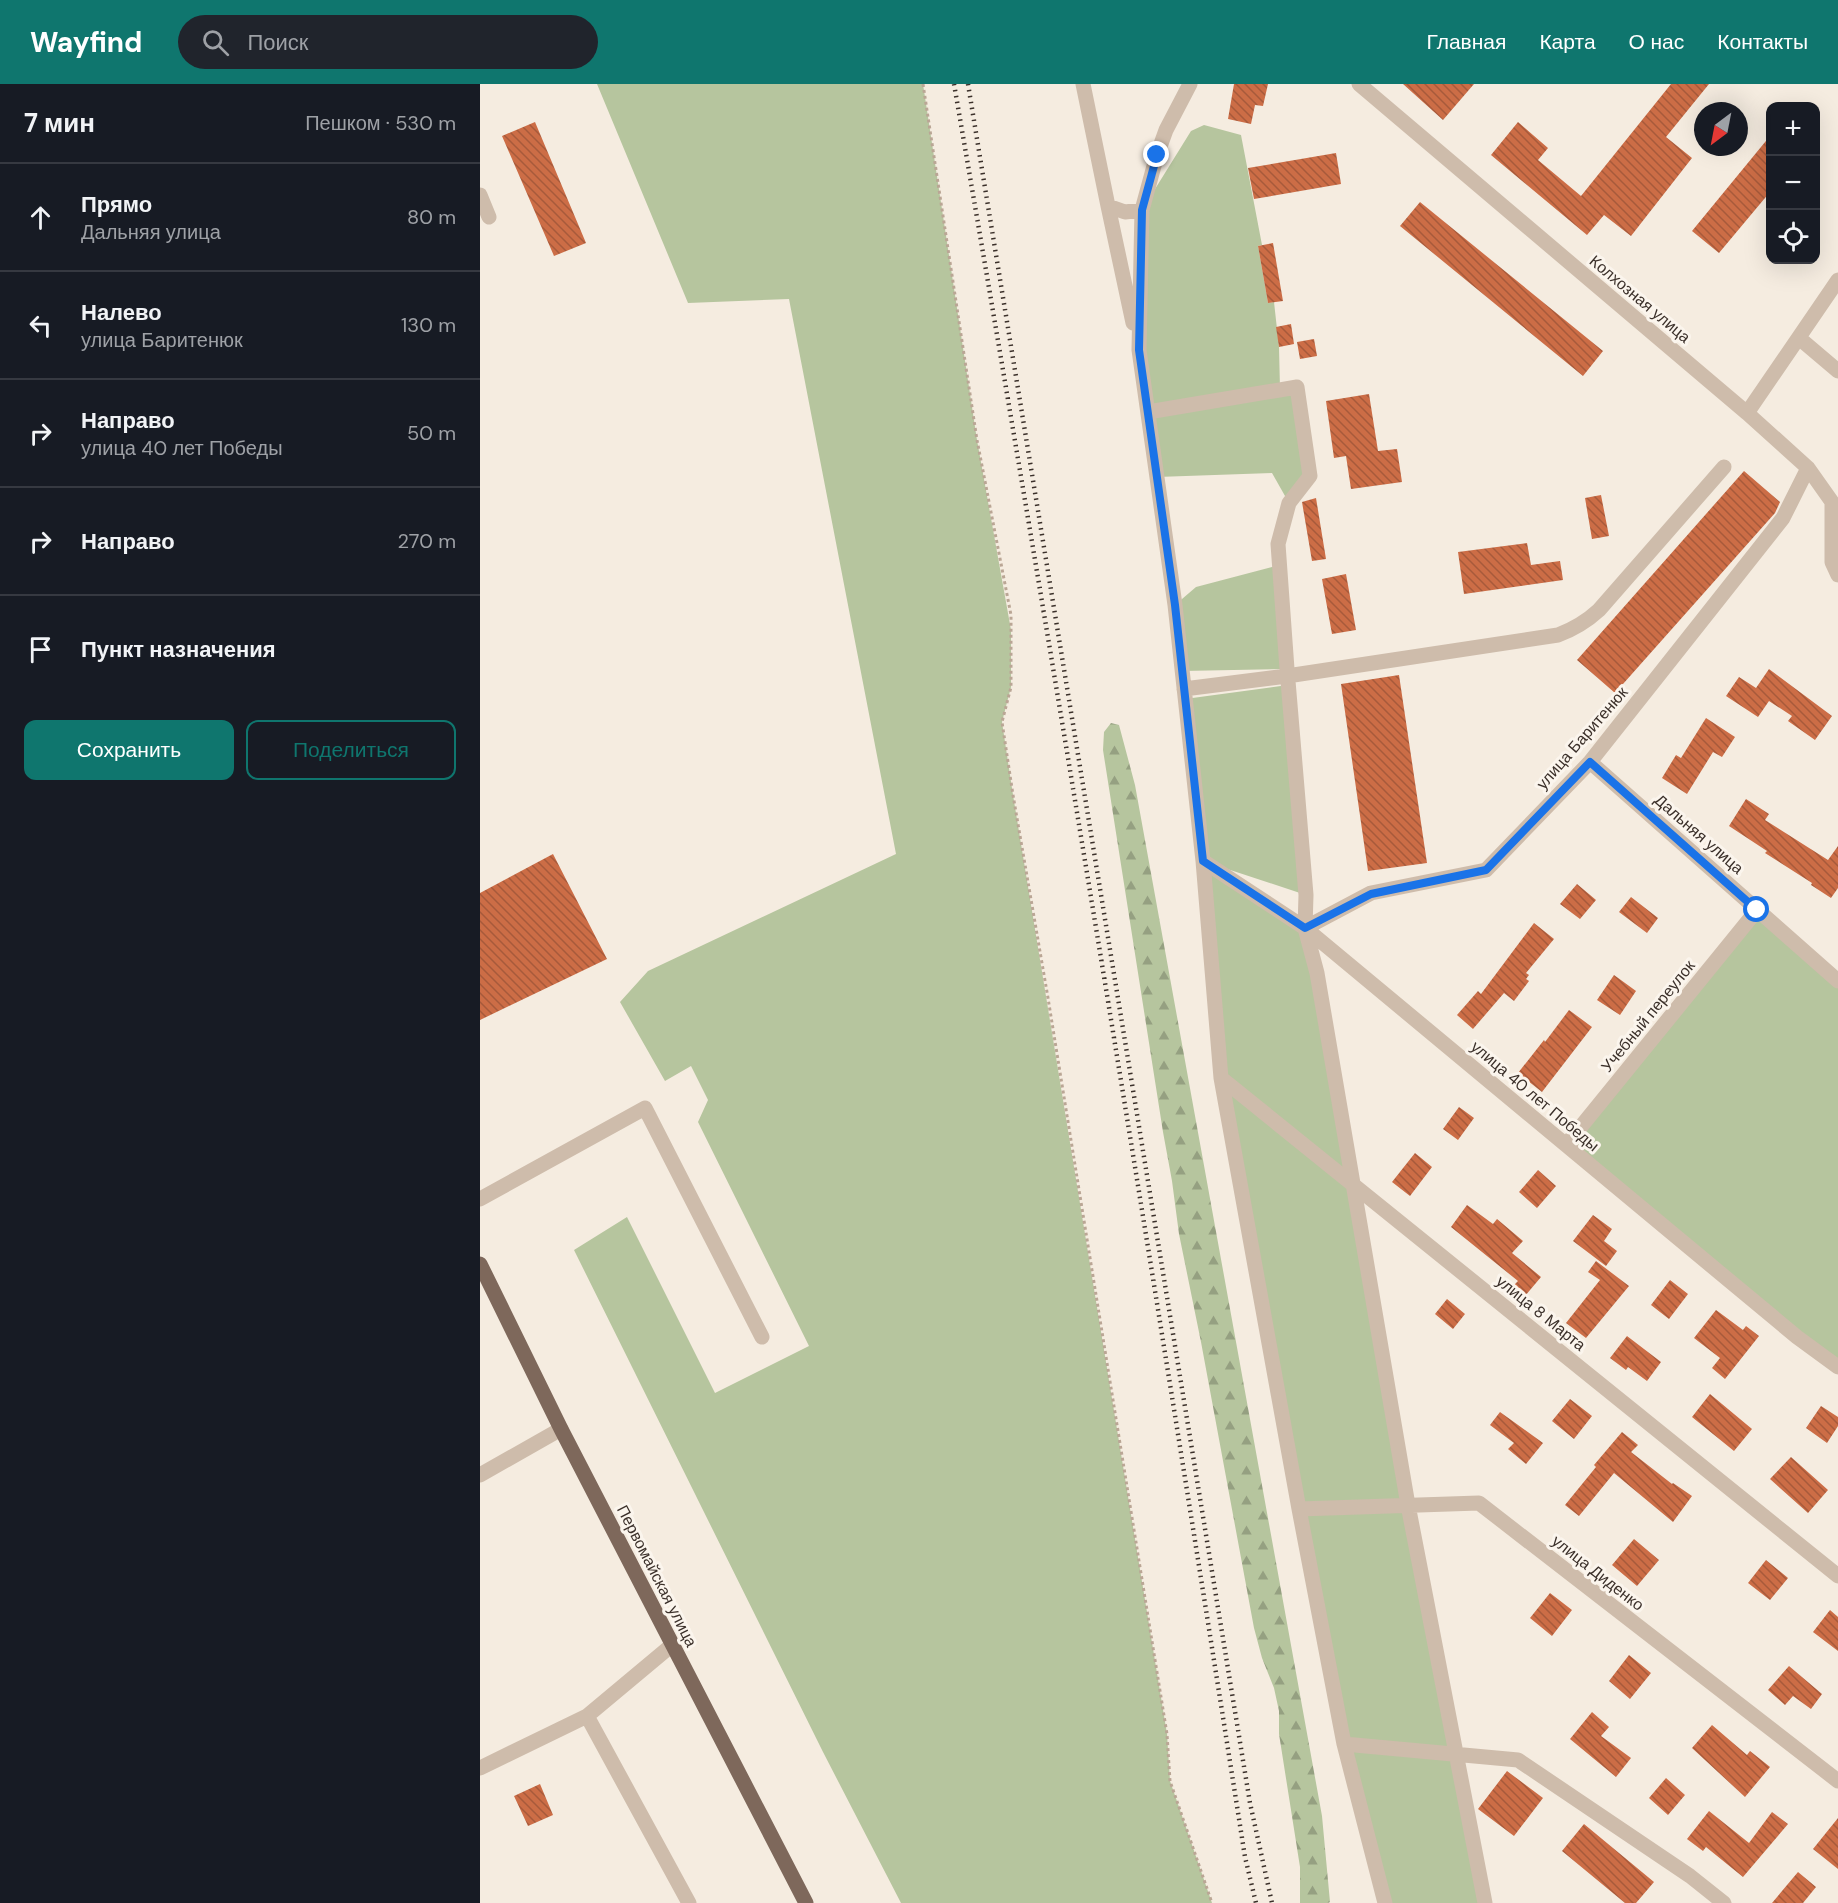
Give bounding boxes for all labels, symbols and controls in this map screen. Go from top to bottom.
search box [178,15,598,69]
text: Wayfind [30,24,142,61]
icon: search [199,26,232,59]
text: Поиск [247,28,308,57]
text: Главная [1426,28,1506,56]
text: Карта [1539,28,1596,56]
text: О нас [1629,28,1684,56]
text: Контакты [1717,28,1808,56]
north arrow [1694,102,1748,156]
map controls [1766,102,1820,264]
button: + [1766,102,1820,156]
text: 7 мин [24,106,95,140]
text: Пешком · 530 m [305,110,456,136]
route end [1143,141,1169,167]
button: − [1766,156,1820,210]
text: Прямо [81,190,152,219]
icon: ahead [24,201,57,234]
text: 80 m [407,204,456,230]
button: locate [1766,210,1820,264]
text: Дальняя улица [81,219,221,245]
street label: Колхозная улица [1585,251,1695,348]
text: Налево [81,298,162,327]
icon: left [24,309,57,342]
text: 130 m [401,312,456,338]
text: улица Баритенюк [81,327,243,353]
text: Направо [81,406,175,435]
icon: right [24,417,57,450]
text: 50 m [407,420,456,446]
text: улица 40 лет Победы [81,435,283,461]
icon: right [24,525,57,558]
text: Направо [81,527,175,556]
text: 270 m [398,528,456,554]
icon: arrive [24,633,57,666]
text: Пункт назначения [81,635,276,664]
street label: улица Баритенюк [1532,682,1633,794]
button: Сохранить [24,720,234,780]
button: Поделиться [246,720,456,780]
street label: Дальняя улица [1650,789,1748,879]
route start [1743,896,1769,922]
street label: Учебный переулок [1596,955,1700,1076]
street label: улица 40 лет Победы [1467,1036,1603,1156]
street label: улица 8 Марта [1492,1270,1590,1356]
street label: Первомайская улица [612,1502,702,1651]
street label: улица Диденко [1548,1531,1648,1616]

